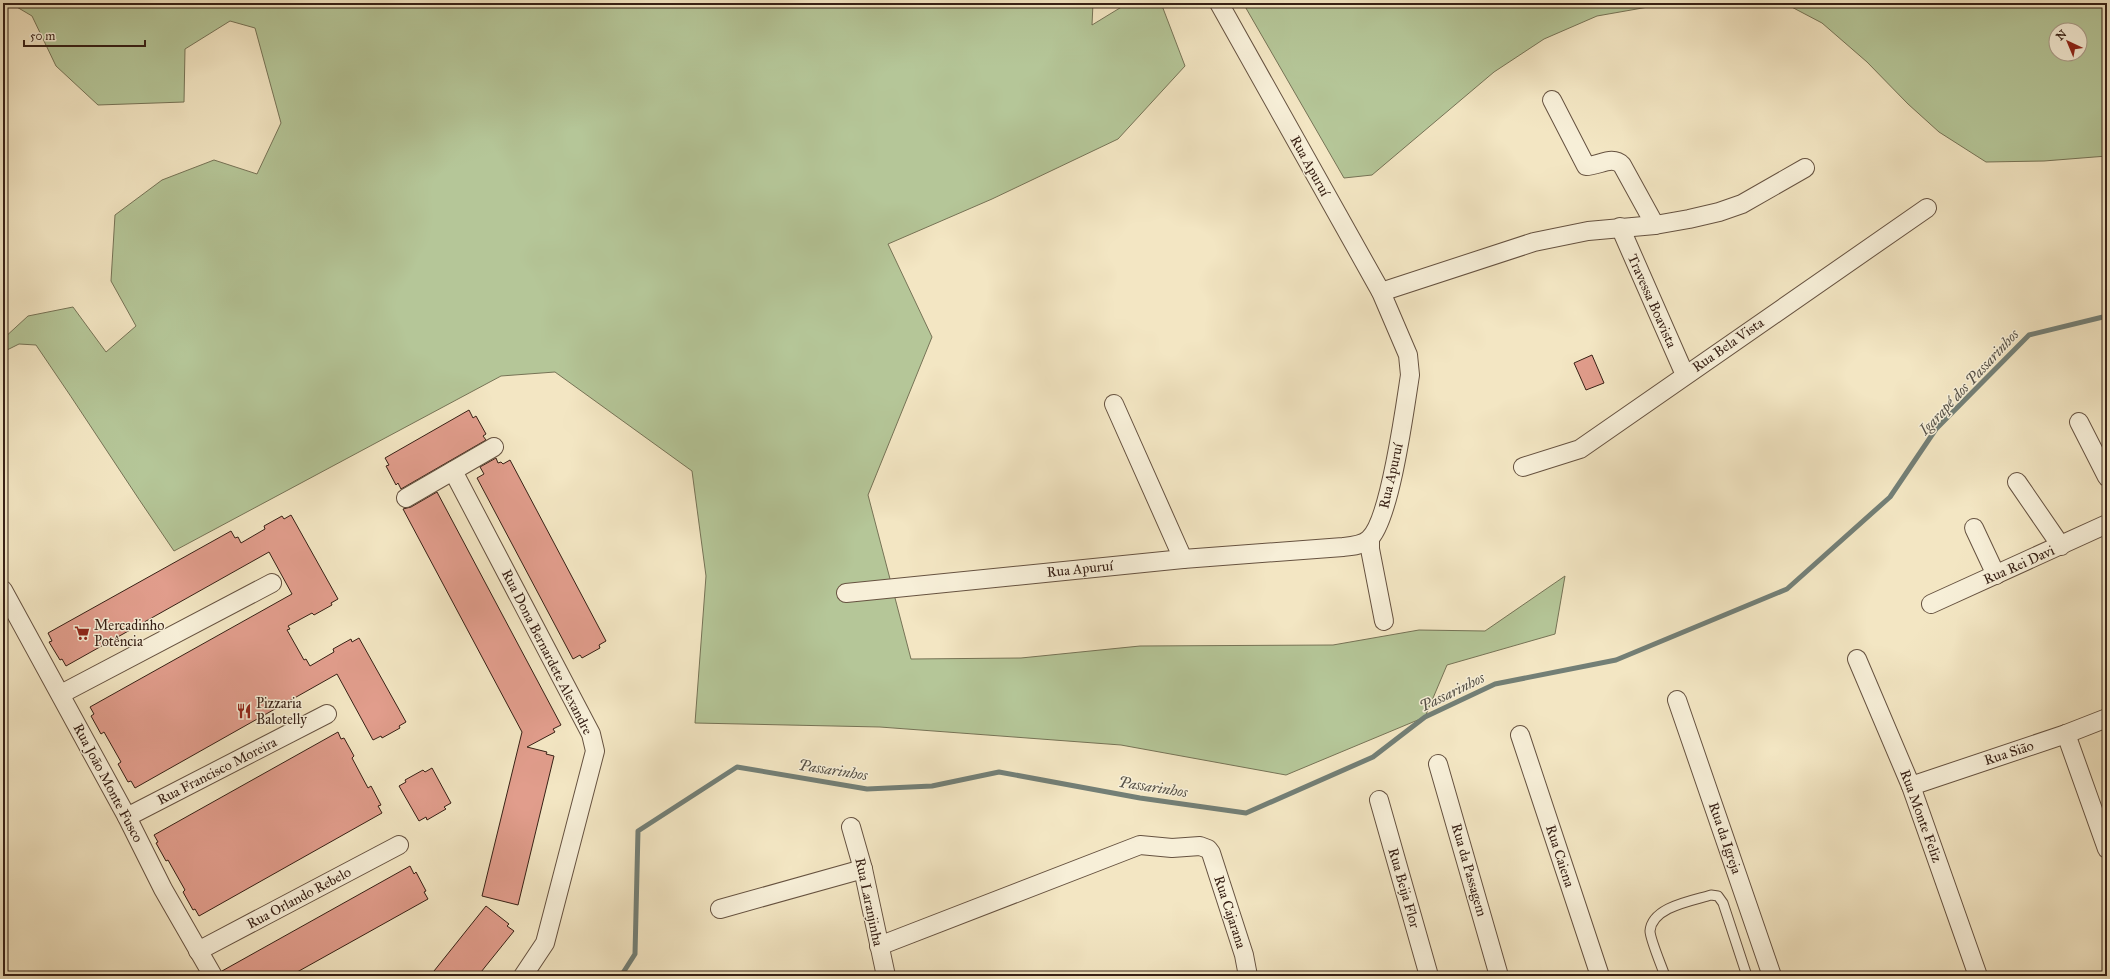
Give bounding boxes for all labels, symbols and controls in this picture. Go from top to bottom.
scale bar [24,22,145,48]
north arrow [2048,22,2088,62]
text: N [2054,27,2070,43]
text: 50 m [30,29,55,43]
street label: Rua Apuruí [1286,133,1334,200]
street label: Travessa Boavista [1624,252,1680,350]
street label: Rua Bela Vista [1689,314,1767,376]
water label: Igarapé dos Passarinhos [1915,325,2024,440]
street label: Rua Apuruí [1375,441,1407,510]
street label: Rua Rei Davi [1981,542,2057,588]
street label: Rua Apuruí [1046,557,1115,581]
street label: Rua Dona Bernardete Alexandre [498,567,596,738]
place label: Mercadinho Potência [94,617,164,650]
supermarket icon: Mercadinho Potência [73,624,91,642]
water label: Passarinhos [1417,668,1488,715]
place label: Pizzaria Balotelly [256,695,307,728]
restaurant icon: Pizzaria Balotelly [235,702,253,720]
street label: Rua João Monte Fusco [69,721,147,846]
street label: Rua Francisco Moreira [154,733,280,809]
street label: Rua Sião [1982,737,2036,769]
water label: Passarinhos [797,756,870,784]
street label: Rua Monte Feliz [1896,767,1946,865]
water label: Passarinhos [1117,773,1190,801]
street label: Rua da Igreja [1705,800,1745,876]
street label: Rua da Passagem [1448,822,1490,919]
street label: Rua Caiena [1542,823,1578,889]
street label: Rua Beija Flor [1384,846,1424,931]
street label: Rua Laranjinha [851,856,887,948]
street label: Rua Orlando Rebelo [244,863,354,933]
street label: Rua Cajarana [1210,873,1250,951]

